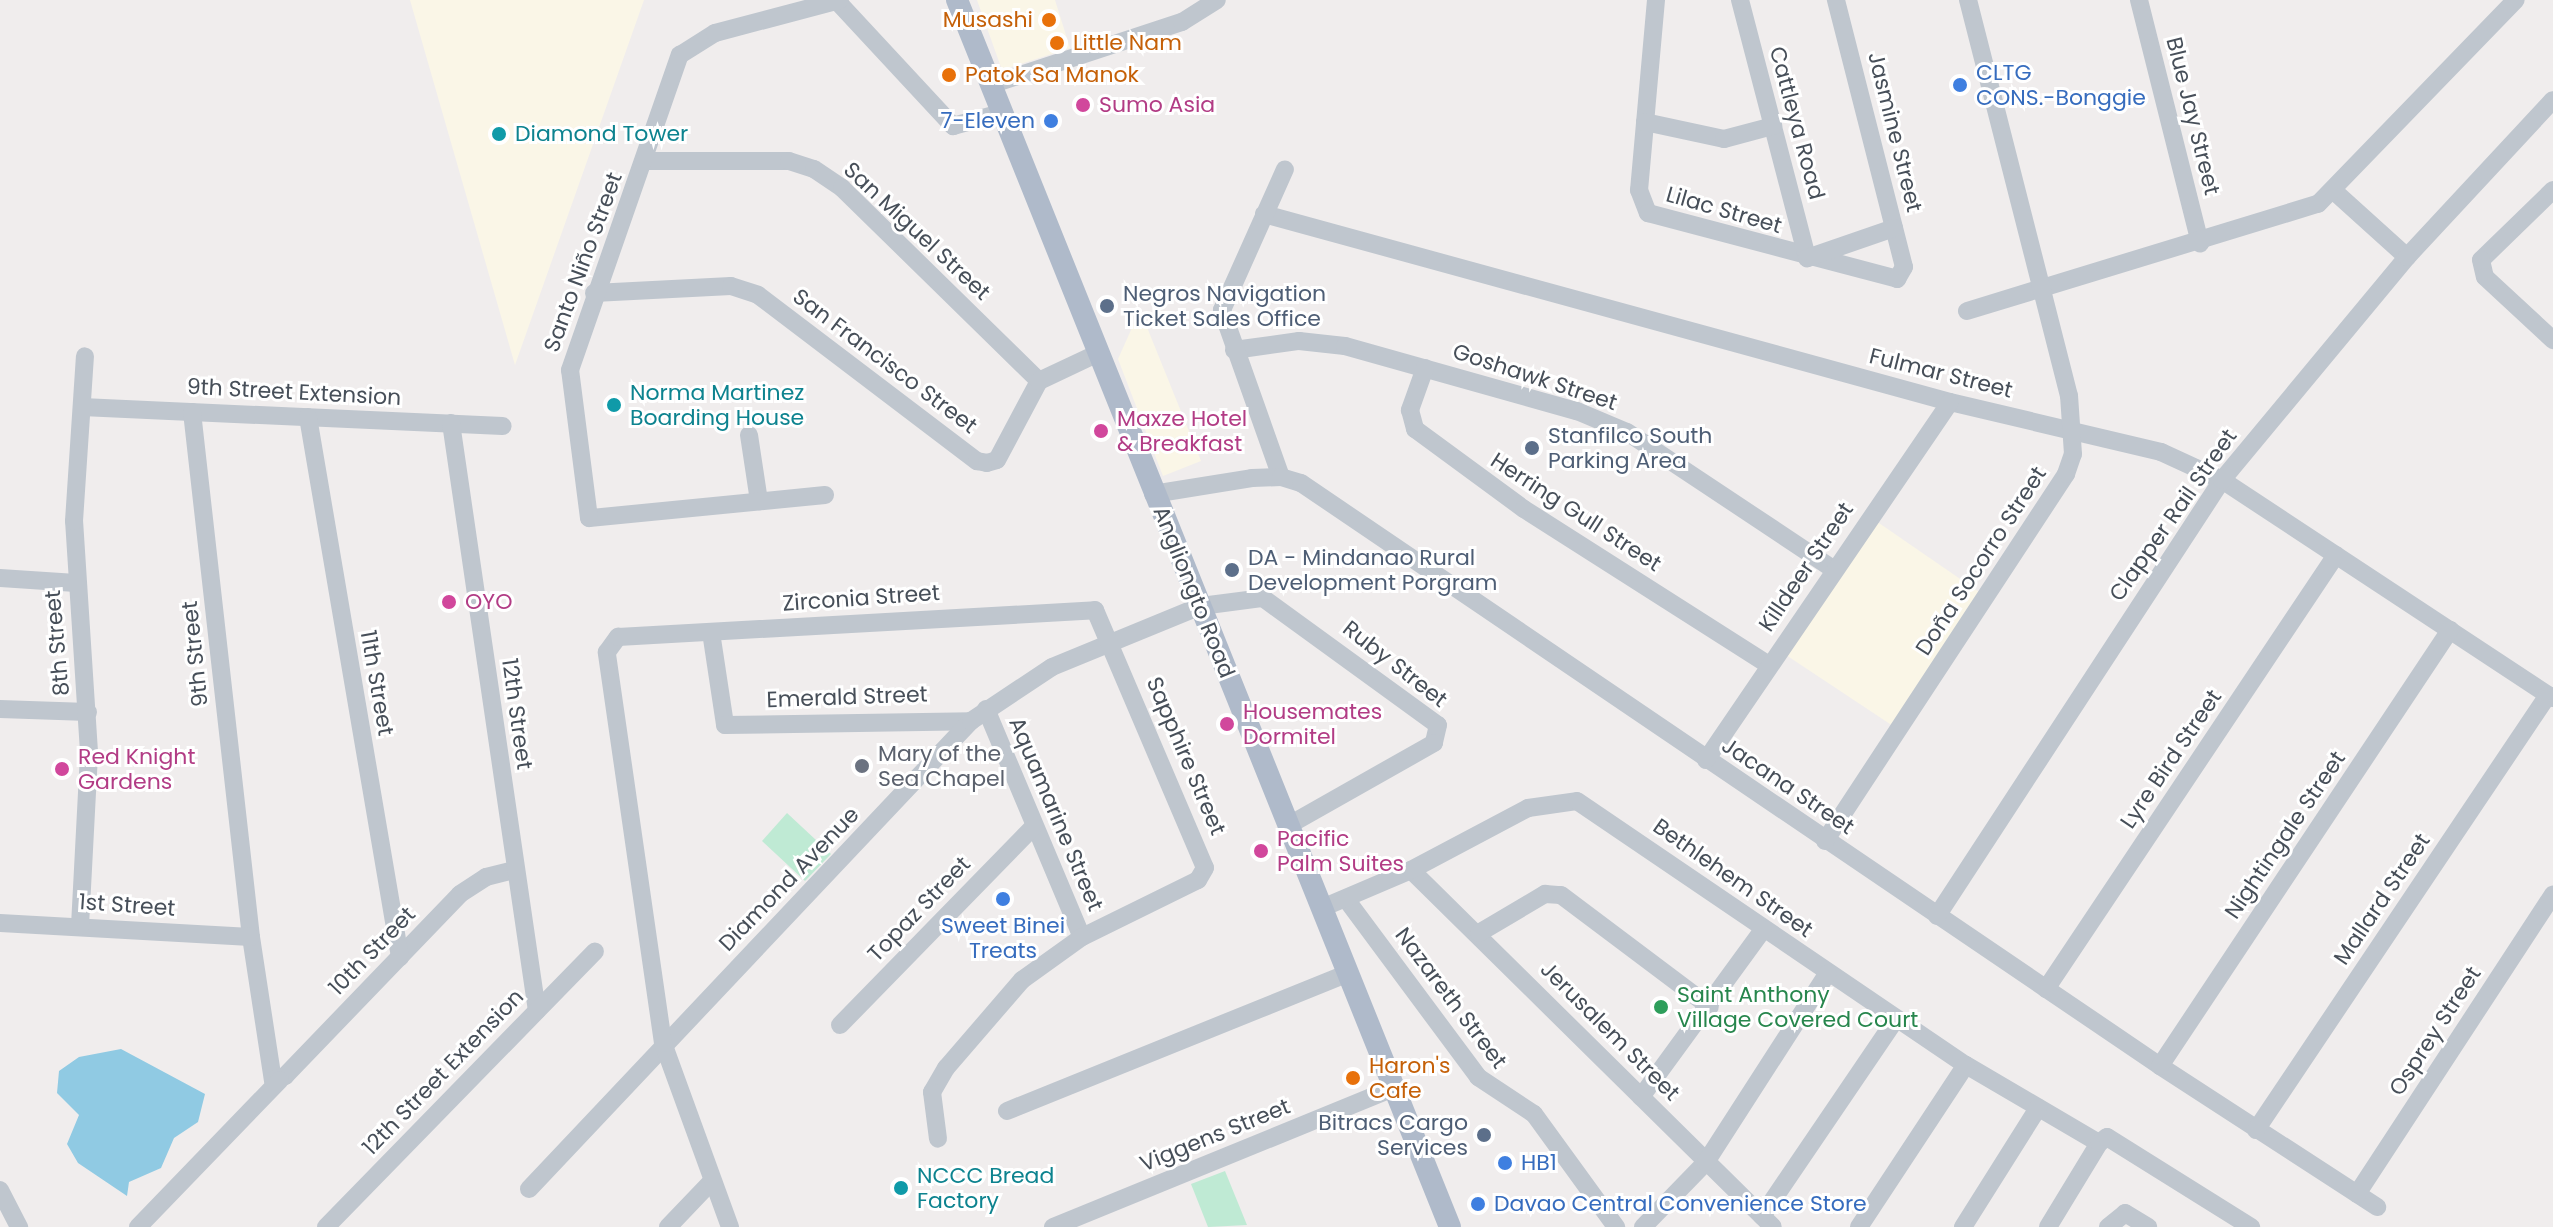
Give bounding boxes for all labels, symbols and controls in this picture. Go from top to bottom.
place label: Musashi [943,7,1033,33]
marker: Musashi [1040,11,1058,29]
place label: Little Nam [1073,30,1182,56]
marker: Little Nam [1048,34,1066,52]
street label: Blue Jay Street [2161,34,2225,198]
street label: Cattleya Road [1764,44,1830,202]
street label: Jasmine Street [1862,49,1928,215]
place label: CLTG CONS.-Bonggie [1976,59,2146,110]
place label: Patok Sa Manok [965,62,1139,88]
marker: Patok Sa Manok [940,66,958,84]
marker: CLTG CONS.-Bonggie [1951,76,1969,94]
place label: Sumo Asia [1099,92,1215,118]
marker: Sumo Asia [1074,96,1092,114]
place label: 7-Eleven [940,108,1035,134]
marker: 7-Eleven [1042,112,1060,130]
place label: Diamond Tower [515,121,688,147]
marker: Diamond Tower [490,125,508,143]
street label: San Miguel Street [838,156,996,306]
street label: Santo Niño Street [538,169,628,355]
street label: Lilac Street [1663,181,1785,239]
place label: Negros Navigation Ticket Sales Office [1123,280,1326,332]
street label: San Francisco Street [788,283,982,439]
marker: Negros Navigation Ticket Sales Office [1098,297,1116,315]
street label: Goshawk Street [1449,338,1621,416]
street label: Fulmar Street [1867,342,2015,404]
street label: 9th Street Extension [186,373,402,411]
place label: Norma Martinez Boarding House [630,379,804,430]
marker: Norma Martinez Boarding House [605,396,623,414]
place label: Maxze Hotel & Breakfast [1117,405,1247,456]
marker: Maxze Hotel & Breakfast [1092,422,1110,440]
place label: Stanfilco South Parking Area [1548,422,1712,474]
street label: Clapper Rail Street [2104,424,2242,606]
marker: Stanfilco South Parking Area [1523,439,1541,457]
street label: Herring Gull Street [1486,447,1666,577]
street label: Doña Socorro Street [1910,462,2052,660]
street label: Killdeer Street [1753,497,1859,637]
street label: Angliongto Road [1148,502,1240,682]
place label: DA - Mindanao Rural Development Porgram [1248,544,1497,596]
marker: DA - Mindanao Rural Development Porgram [1223,561,1241,579]
street label: Zirconia Street [781,579,941,617]
street label: 8th Street [39,589,75,697]
place label: OYO [465,589,512,615]
marker: OYO [440,593,458,611]
street label: 9th Street [176,600,214,708]
street label: Ruby Street [1338,615,1452,713]
street label: 11th Street [355,628,399,738]
street label: 12th Street [496,657,538,771]
street label: Sapphire Street [1141,673,1231,839]
street label: Emerald Street [766,681,928,713]
street label: Lyre Bird Street [2115,685,2227,833]
place label: Housemates Dormitel [1243,698,1382,750]
street label: Aquamarine Street [1003,713,1109,915]
marker: Housemates Dormitel [1218,715,1236,733]
street label: Jacana Street [1717,732,1859,840]
place label: Mary of the Sea Chapel [878,740,1005,792]
place label: Red Knight Gardens [78,743,195,794]
street label: Nightingale Street [2219,746,2351,924]
marker: Mary of the Sea Chapel [853,757,871,775]
marker: Red Knight Gardens [53,760,71,778]
street label: Diamond Avenue [714,801,864,957]
street label: Bethlehem Street [1648,813,1818,943]
place label: Pacific Palm Suites [1277,825,1404,876]
street label: Mallard Street [2328,828,2436,970]
marker: Pacific Palm Suites [1252,842,1270,860]
street label: Topaz Street [862,851,976,967]
street label: 1st Street [78,888,176,922]
marker: Sweet Binei Treats [994,890,1012,908]
street label: 10th Street [323,901,421,1001]
place label: Sweet Binei Treats [941,912,1065,964]
street label: Nazareth Street [1389,922,1513,1074]
street label: Jerusalem Street [1535,956,1685,1106]
street label: Osprey Street [2384,962,2486,1100]
place label: Saint Anthony Village Covered Court [1677,981,1918,1032]
street label: 12th Street Extension [357,984,529,1160]
marker: Saint Anthony Village Covered Court [1652,998,1670,1016]
place label: Haron's Cafe [1369,1052,1450,1104]
marker: Haron's Cafe [1344,1069,1362,1087]
street label: Viggens Street [1136,1093,1294,1177]
place label: Bitracs Cargo Services [1318,1109,1468,1160]
marker: Bitracs Cargo Services [1475,1126,1493,1144]
place label: HB1 [1521,1150,1557,1176]
marker: HB1 [1496,1154,1514,1172]
place label: NCCC Bread Factory [917,1162,1054,1214]
marker: NCCC Bread Factory [892,1179,910,1197]
place label: Davao Central Convenience Store [1494,1191,1867,1217]
marker: Davao Central Convenience Store [1469,1195,1487,1213]

